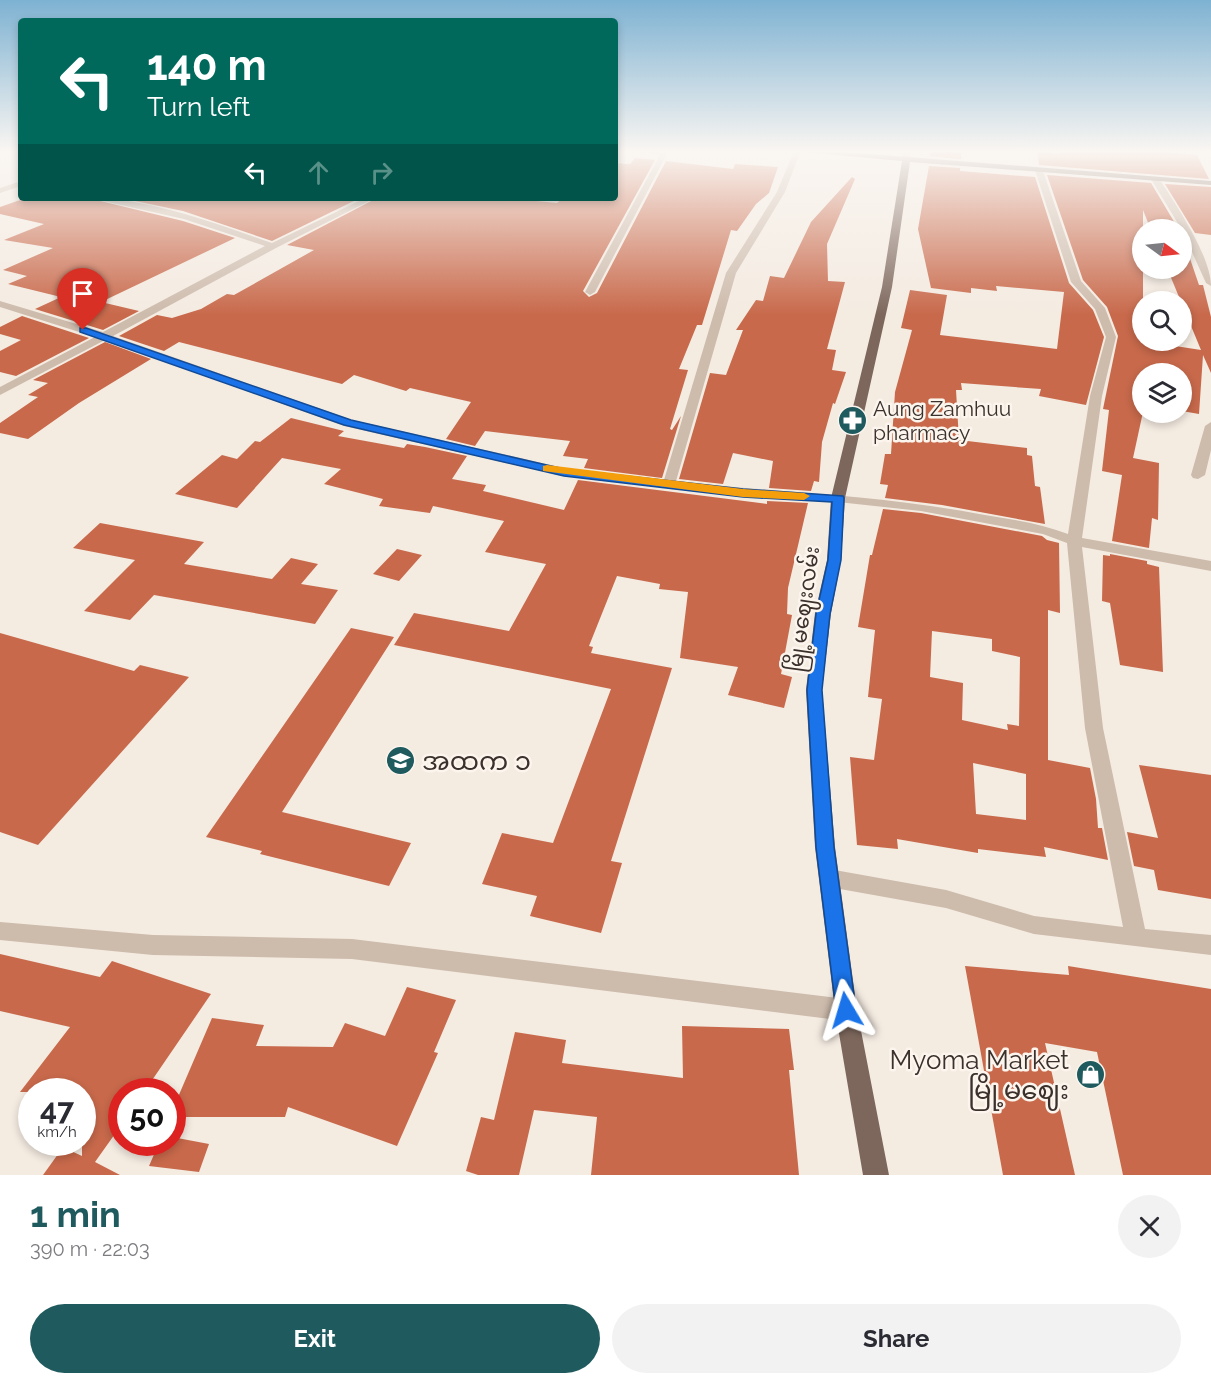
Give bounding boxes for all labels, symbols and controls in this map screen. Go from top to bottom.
text: 140 m [147,41,267,90]
icon: left [48,42,126,120]
text: Turn left [147,91,250,122]
icon: left [239,156,272,189]
icon: ahead [302,156,335,189]
icon: right [365,156,398,189]
north arrow [1132,219,1192,279]
map controls [1132,219,1192,423]
pin [57,268,108,330]
icon: arrive [66,277,99,310]
button: search [1132,291,1192,351]
button: layers [1132,363,1192,423]
place label: Aung Zamhuu pharmacy [873,396,1011,445]
pharmacy icon: Aung Zamhuu pharmacy [836,404,868,436]
street label: မြို့မဈေးလမ်း [779,544,829,674]
school or university icon: အထက ၁ [385,745,417,777]
place label: အထက ၁ [422,746,531,776]
position arrow [814,978,878,1042]
place label: Myoma Market မြို့မဈေး [890,1045,1069,1111]
shop icon: Myoma Market မြို့မဈေး [1074,1059,1106,1091]
speed limit sign: 50 [108,1078,186,1156]
text: 47 [40,1092,74,1127]
text: km/h [37,1123,77,1141]
text: 1 min [30,1193,121,1235]
button: close [1118,1195,1181,1258]
text: 390 m · 22:03 [30,1237,150,1261]
button: Exit [30,1304,600,1373]
button: Share [612,1304,1181,1373]

